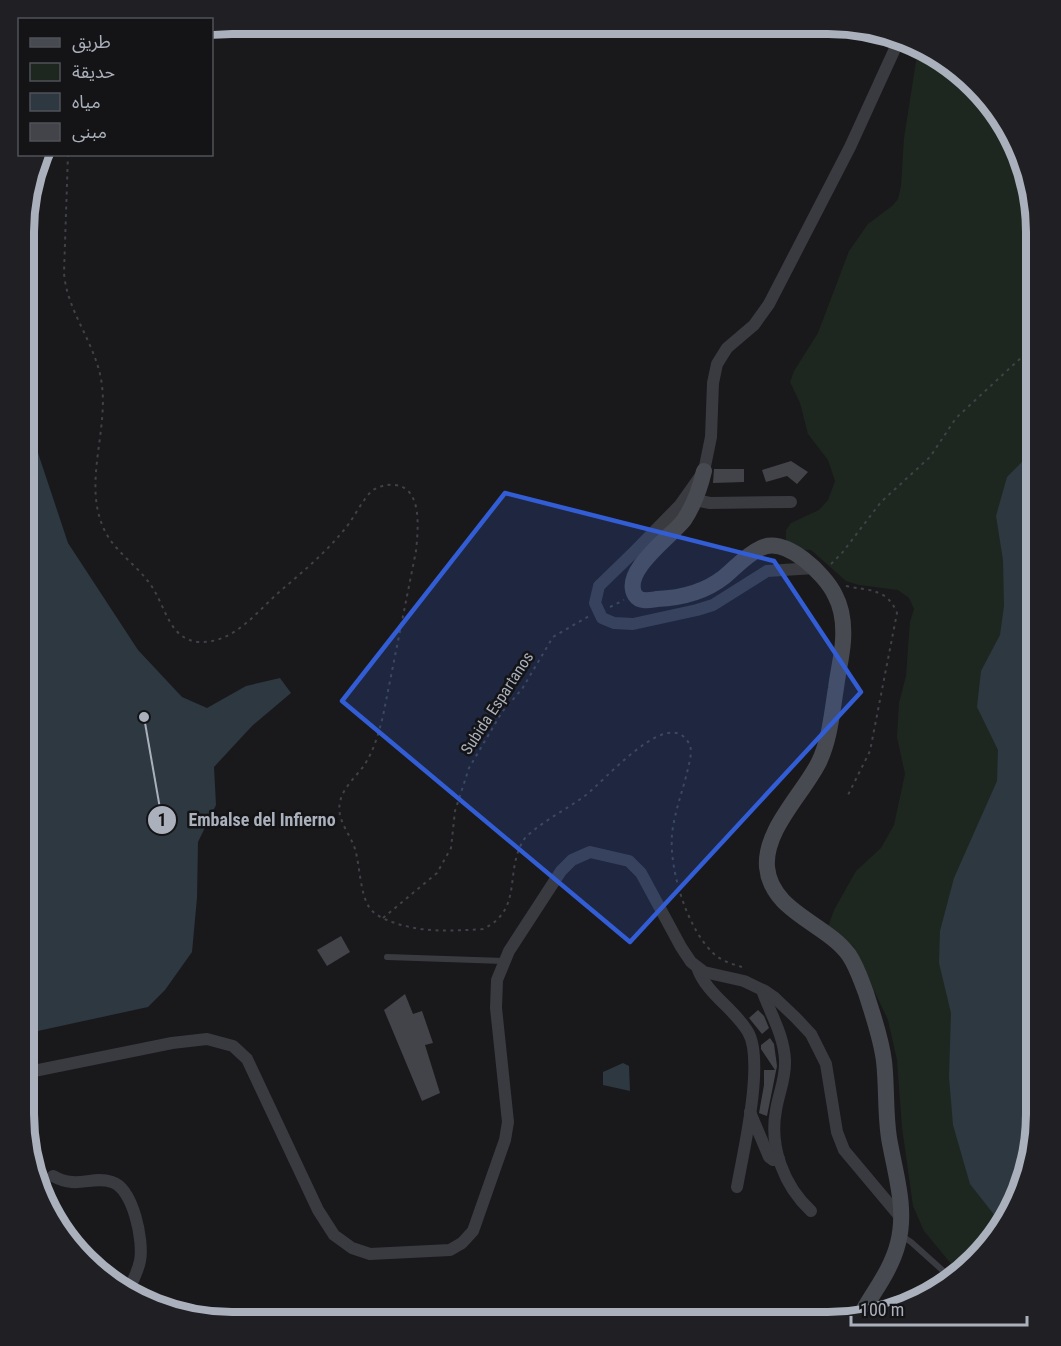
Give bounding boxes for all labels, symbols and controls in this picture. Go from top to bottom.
legend [18,18,213,156]
text: طريق [72,31,111,53]
text: حديقة [72,61,115,82]
text: مياه [72,91,101,112]
text: مبنى [72,121,107,143]
street label: Subida Espartanos [457,648,537,758]
callout: Embalse del Infierno [147,802,348,838]
text: 1 [157,809,167,830]
text: Embalse del Infierno [188,809,336,830]
scale bar [851,1289,1026,1327]
text: 100 m [860,1299,904,1320]

